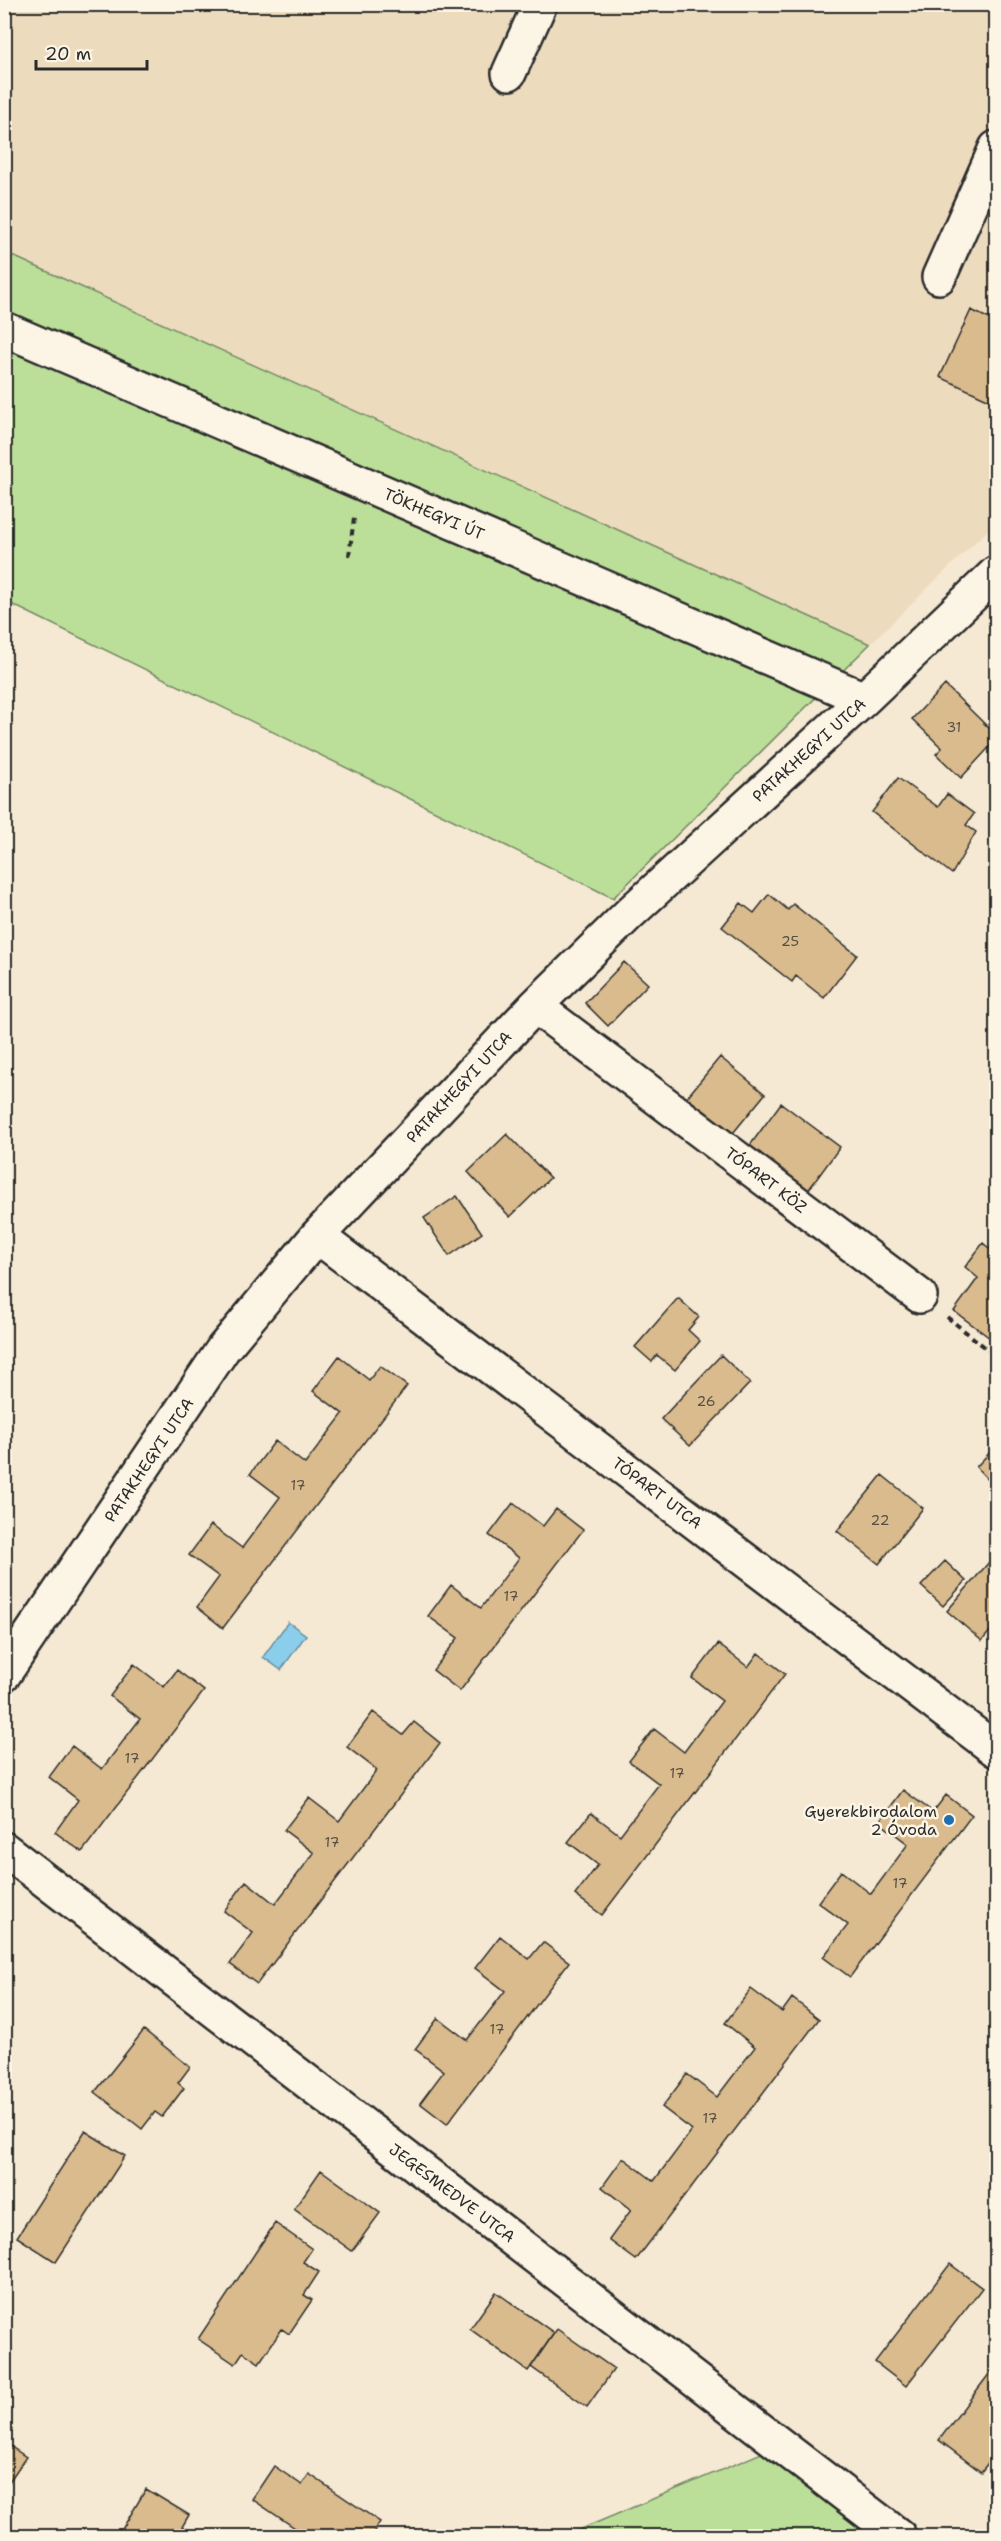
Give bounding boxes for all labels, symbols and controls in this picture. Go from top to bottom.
scale bar [36,33,147,71]
text: 20 m [45,42,91,66]
street label: TÖKHEGYI ÚT [380,483,488,545]
street label: PATAKHEGYI UTCA [748,693,870,807]
house number: 31 [947,718,961,736]
house number: 25 [781,932,799,950]
street label: PATAKHEGYI UTCA [402,1026,516,1148]
street label: TÓPART KÖZ [721,1142,811,1218]
house number: 26 [697,1392,716,1410]
street label: PATAKHEGYI UTCA [100,1394,198,1526]
street label: TÓPART UTCA [608,1452,706,1534]
house number: 17 [291,1476,305,1494]
house number: 22 [871,1511,889,1529]
house number: 17 [504,1587,518,1605]
house number: 17 [125,1749,139,1767]
house number: 17 [670,1764,684,1782]
place label: Gyerekbirodalom 2 Óvoda [804,1801,937,1840]
marker: Gyerekbirodalom 2 Óvoda [942,1813,956,1827]
house number: 17 [325,1833,339,1851]
house number: 17 [893,1874,907,1892]
house number: 17 [490,2020,504,2038]
house number: 17 [703,2109,717,2127]
street label: JEGESMEDVE UTCA [385,2139,519,2247]

